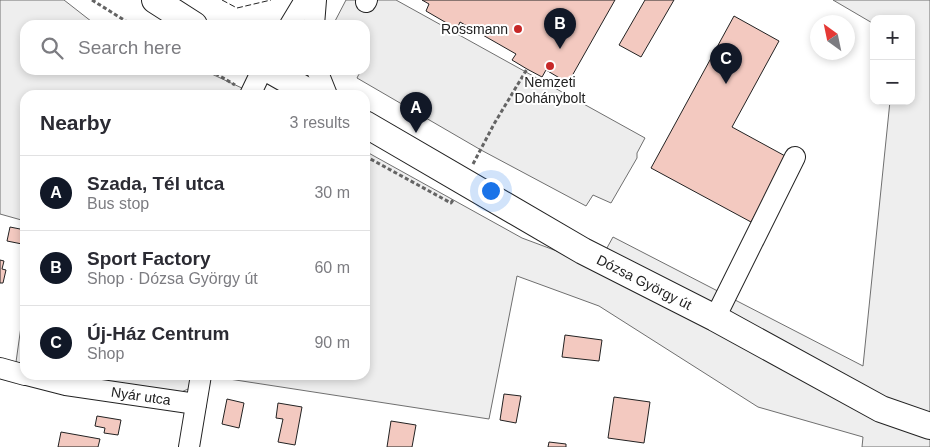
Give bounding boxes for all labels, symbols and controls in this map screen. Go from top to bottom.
pin: B [544,8,576,49]
north arrow [810,15,855,60]
map controls [870,15,915,105]
button: + [870,15,915,60]
search box [20,20,370,75]
place label: Rossmann [441,21,508,37]
marker: Rossmann [512,23,524,35]
icon: search [38,34,66,62]
text: Search here [78,37,182,58]
pin: C [710,43,742,84]
marker: Nemzeti Dohánybolt [544,60,556,72]
button: − [870,60,915,105]
place label: Nemzeti Dohánybolt [515,74,586,106]
pin: A [400,92,432,133]
text: Nearby [40,111,111,134]
text: 3 results [290,114,350,131]
text: Szada, Tél utca [87,173,224,194]
your location [478,178,504,204]
text: A [50,184,62,201]
text: 30 m [314,184,350,201]
text: Bus stop [87,195,149,212]
text: Sport Factory [87,248,211,269]
street label: Dózsa György út [594,251,695,313]
text: B [50,259,62,276]
text: 60 m [314,259,350,276]
text: Shop · Dózsa György út [87,270,258,287]
text: Új-Ház Centrum [87,323,230,344]
text: C [50,334,62,351]
text: 90 m [314,334,350,351]
text: Shop [87,345,124,362]
street label: Nyár utca [110,384,172,408]

